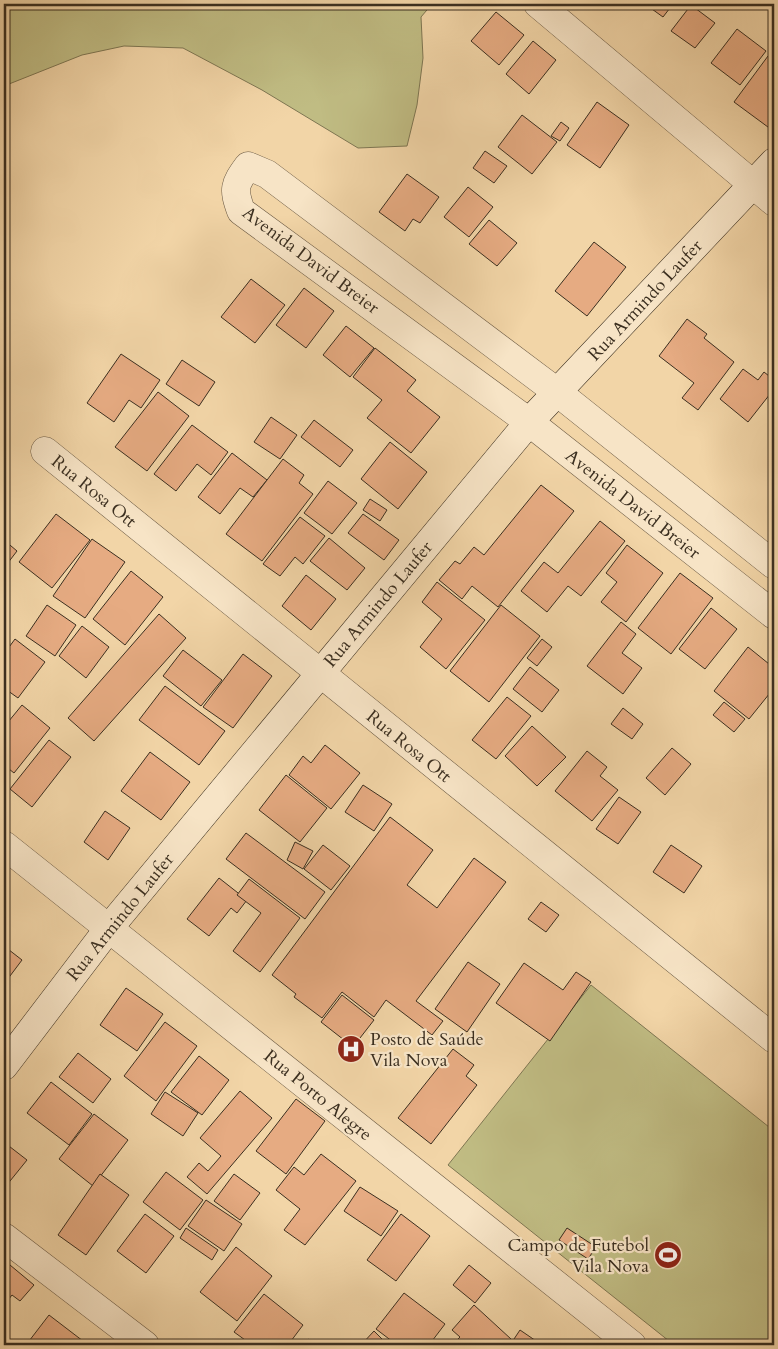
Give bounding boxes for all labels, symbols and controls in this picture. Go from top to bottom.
street label: Avenida David Breier [237,201,385,320]
street label: Rua Armindo Laufer [582,234,709,367]
street label: Avenida David Breier [560,444,706,565]
street label: Rua Rosa Ott [46,449,142,534]
street label: Rua Armindo Laufer [318,536,439,673]
street label: Rua Rosa Ott [361,704,457,789]
street label: Rua Armindo Laufer [61,848,180,986]
place label: Posto de Saúde Vila Nova [370,1027,484,1073]
hospital icon: Posto de Saúde Vila Nova [336,1034,366,1064]
street label: Rua Porto Alegre [258,1044,377,1147]
place label: Campo de Futebol Vila Nova [508,1233,649,1279]
sports icon: Campo de Futebol Vila Nova [653,1240,683,1270]

